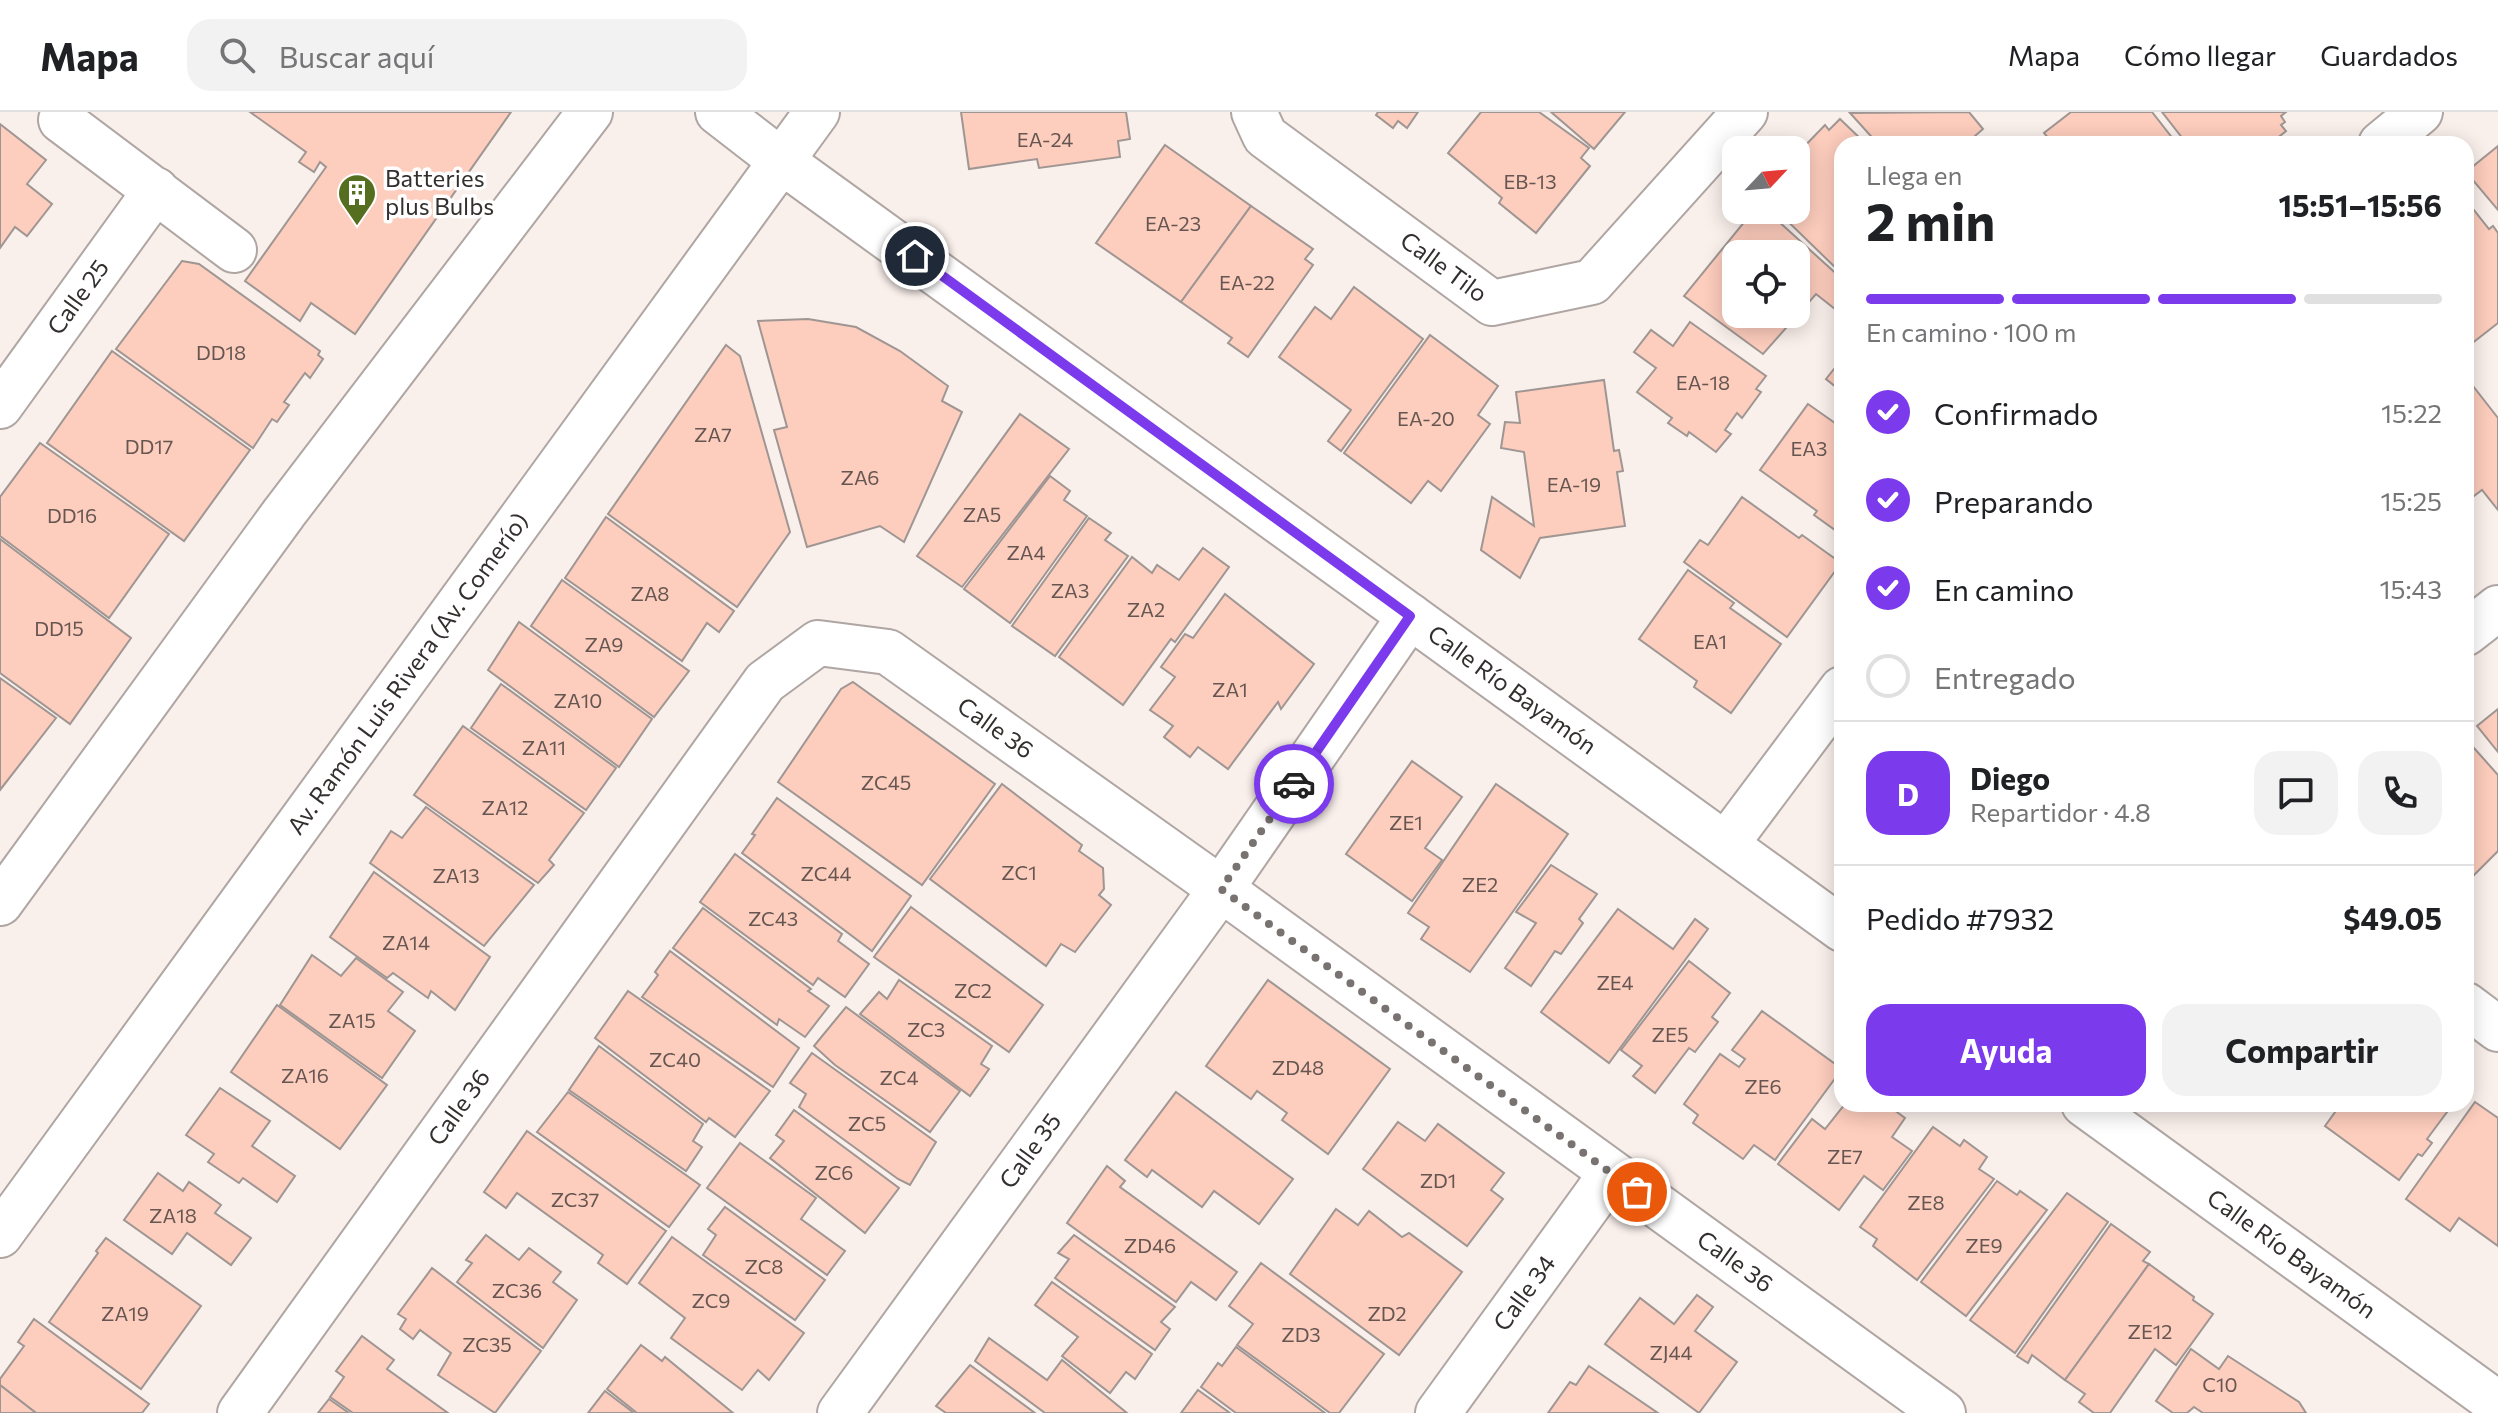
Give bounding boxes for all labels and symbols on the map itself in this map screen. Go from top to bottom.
house number: EA-24 [1017,127,1073,151]
north arrow [1722,136,1810,224]
place label: Batteries plus Bulbs [385,163,494,220]
house number: EB-13 [1503,169,1557,193]
building icon: Batteries plus Bulbs [336,172,378,227]
house number: EA-23 [1145,211,1201,235]
pin [881,222,949,290]
street label: Calle Tilo [1395,225,1493,308]
street label: Calle 25 [40,253,114,340]
house number: EA-22 [1219,270,1275,294]
house number: DD18 [196,340,246,364]
house number: EA-18 [1676,370,1730,394]
house number: EA-20 [1397,406,1455,430]
house number: ZA7 [694,422,732,446]
house number: DD17 [125,434,173,458]
house number: EA3 [1790,436,1828,460]
house number: ZA6 [841,465,879,489]
house number: EA-19 [1547,472,1601,496]
house number: ZA5 [963,502,1001,526]
house number: DD16 [47,503,97,527]
street label: Av. Ramón Luis Rivera (Av. Comerío) [280,506,534,839]
house number: ZA4 [1006,540,1046,564]
house number: ZA3 [1051,578,1089,602]
house number: ZA8 [631,581,669,605]
house number: ZA2 [1127,597,1165,621]
house number: DD15 [34,616,84,640]
street label: Calle Río Bayamón [1423,618,1603,760]
house number: EA1 [1693,629,1727,653]
house number: ZA9 [585,632,623,656]
house number: ZA1 [1212,677,1248,701]
house number: ZA10 [554,688,602,712]
street label: Calle 36 [952,690,1040,764]
house number: ZA11 [522,735,566,759]
courier [1254,744,1334,824]
house number: ZC45 [861,770,911,794]
house number: ZA12 [482,795,528,819]
house number: ZE1 [1389,810,1423,834]
house number: ZC1 [1001,860,1037,884]
house number: ZC44 [801,861,851,885]
house number: ZA13 [432,863,480,887]
house number: ZE2 [1462,872,1498,896]
house number: ZC43 [748,906,798,930]
house number: ZA14 [382,930,430,954]
house number: ZE4 [1596,970,1634,994]
house number: ZC2 [954,978,992,1002]
house number: ZA15 [328,1008,376,1032]
house number: ZC3 [907,1017,945,1041]
house number: ZE5 [1652,1022,1688,1046]
house number: ZC40 [649,1047,701,1071]
house number: ZD48 [1272,1055,1324,1079]
house number: ZA16 [281,1063,329,1087]
street label: Calle 36 [421,1063,495,1150]
house number: ZC4 [880,1065,918,1089]
house number: ZE6 [1744,1074,1782,1098]
street label: Calle 35 [992,1107,1066,1193]
house number: ZC5 [848,1111,886,1135]
house number: ZE7 [1827,1144,1863,1168]
pin [1603,1158,1671,1226]
house number: ZC6 [815,1160,853,1184]
house number: ZD1 [1420,1168,1456,1192]
street label: Calle Río Bayamón [2202,1182,2382,1324]
house number: ZC37 [551,1187,599,1211]
house number: ZE8 [1907,1190,1945,1214]
house number: ZA18 [149,1203,197,1227]
street label: Calle 36 [1692,1223,1779,1298]
house number: ZD46 [1124,1233,1176,1257]
house number: ZE9 [1965,1233,2003,1257]
street label: Calle 34 [1486,1249,1561,1336]
house number: ZC8 [745,1254,783,1278]
house number: ZC36 [492,1278,542,1302]
house number: ZC9 [692,1288,730,1312]
house number: ZA19 [101,1301,149,1325]
house number: ZD2 [1367,1301,1407,1325]
house number: ZE12 [2128,1319,2172,1343]
house number: ZD3 [1281,1322,1321,1346]
house number: ZC35 [462,1332,512,1356]
house number: ZJ44 [1649,1340,1693,1364]
house number: C10 [2202,1372,2238,1396]

